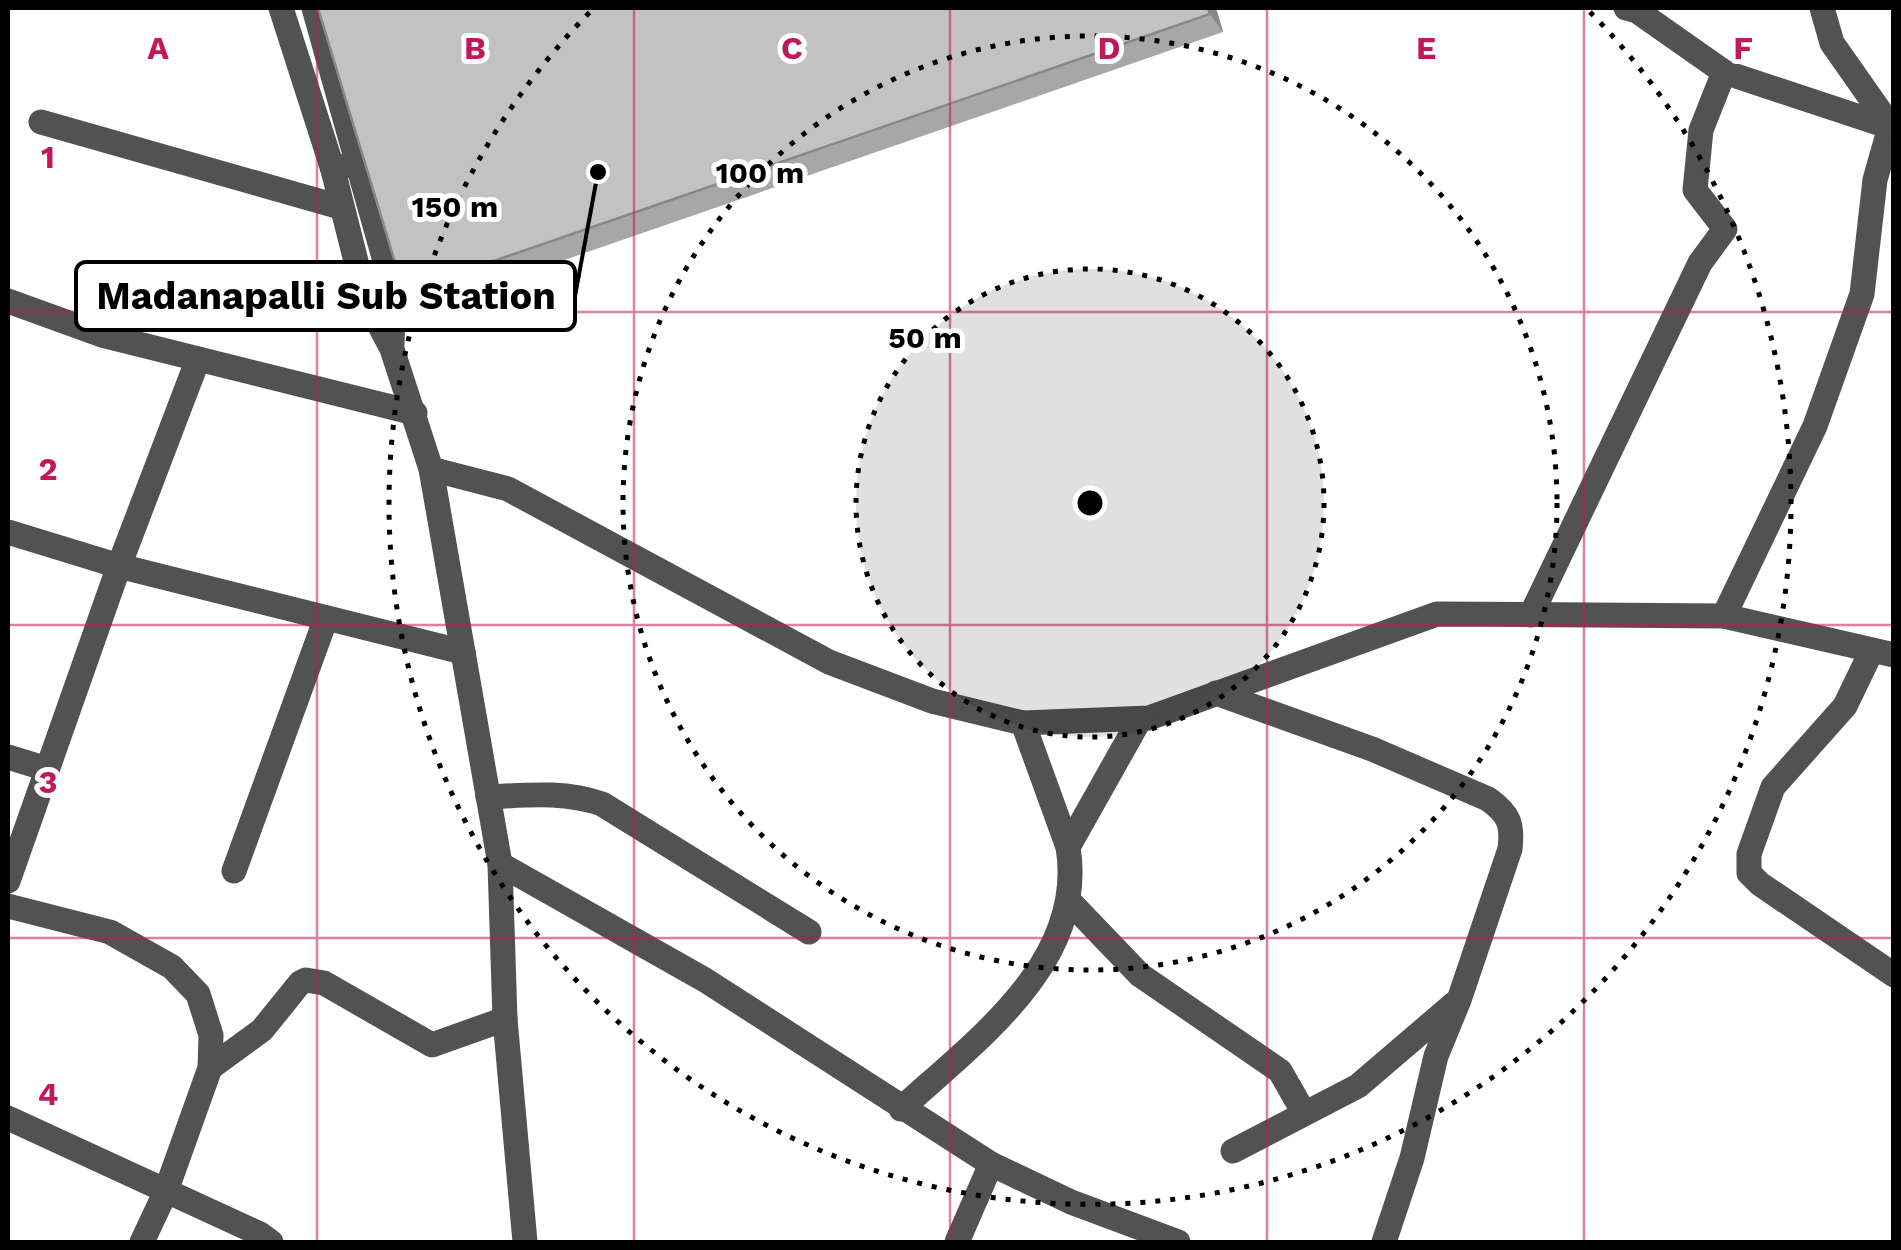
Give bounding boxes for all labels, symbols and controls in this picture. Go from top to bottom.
text: A [147,29,169,67]
text: B [464,29,486,67]
text: C [781,29,803,67]
text: D [1098,29,1120,67]
text: E [1416,29,1436,67]
text: F [1733,29,1753,67]
text: 1 [41,138,55,176]
text: 100 m [716,155,804,190]
text: 150 m [412,189,498,224]
callout: Madanapalli Sub Station [76,262,575,330]
text: Madanapalli Sub Station [96,274,556,318]
text: 50 m [888,320,962,355]
text: 2 [38,450,58,488]
centre of rings [1072,485,1108,521]
text: 3 [39,763,57,801]
text: 4 [38,1075,58,1113]

